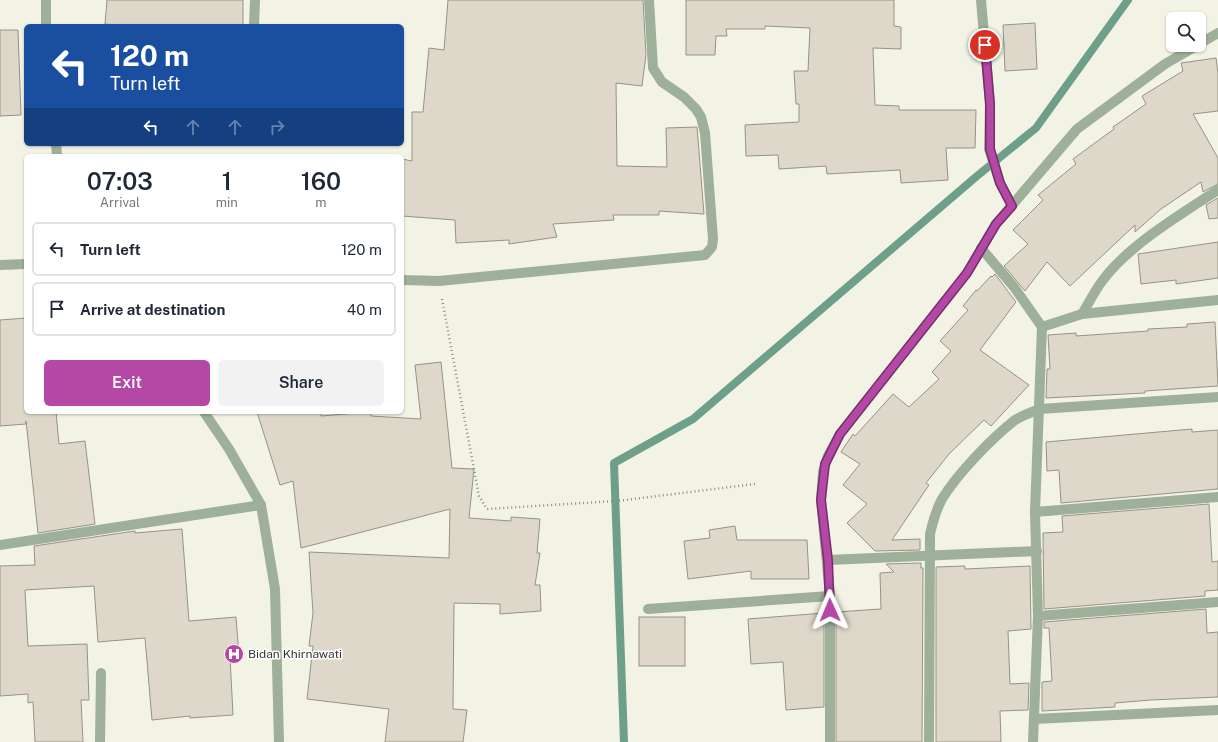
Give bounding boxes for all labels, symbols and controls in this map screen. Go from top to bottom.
map controls [1166,12,1206,52]
button: search [1166,12,1206,52]
pin [968,28,1002,62]
icon: arrive [974,34,996,56]
text: 120 m [110,39,189,72]
icon: left [44,40,96,92]
text: Turn left [110,73,180,94]
icon: left [140,116,162,138]
icon: ahead [182,116,204,138]
icon: ahead [224,116,246,138]
icon: right [266,116,288,138]
text: 07:03 [87,167,153,195]
text: 1 [222,167,232,195]
text: 160 [301,167,341,195]
text: Arrival [100,195,140,210]
text: min [216,195,238,210]
text: m [315,195,327,210]
icon: left [46,238,68,260]
text: Turn left [80,241,141,258]
text: 120 m [341,241,382,258]
icon: arrive [46,298,68,320]
text: Arrive at destination [80,301,225,318]
text: 40 m [347,301,382,318]
button: Exit [44,360,210,406]
button: Share [218,360,384,406]
position arrow [809,589,851,631]
hospital icon: Bidan Khirnawati [223,643,245,665]
place label: Bidan Khirnawati [248,647,342,661]

